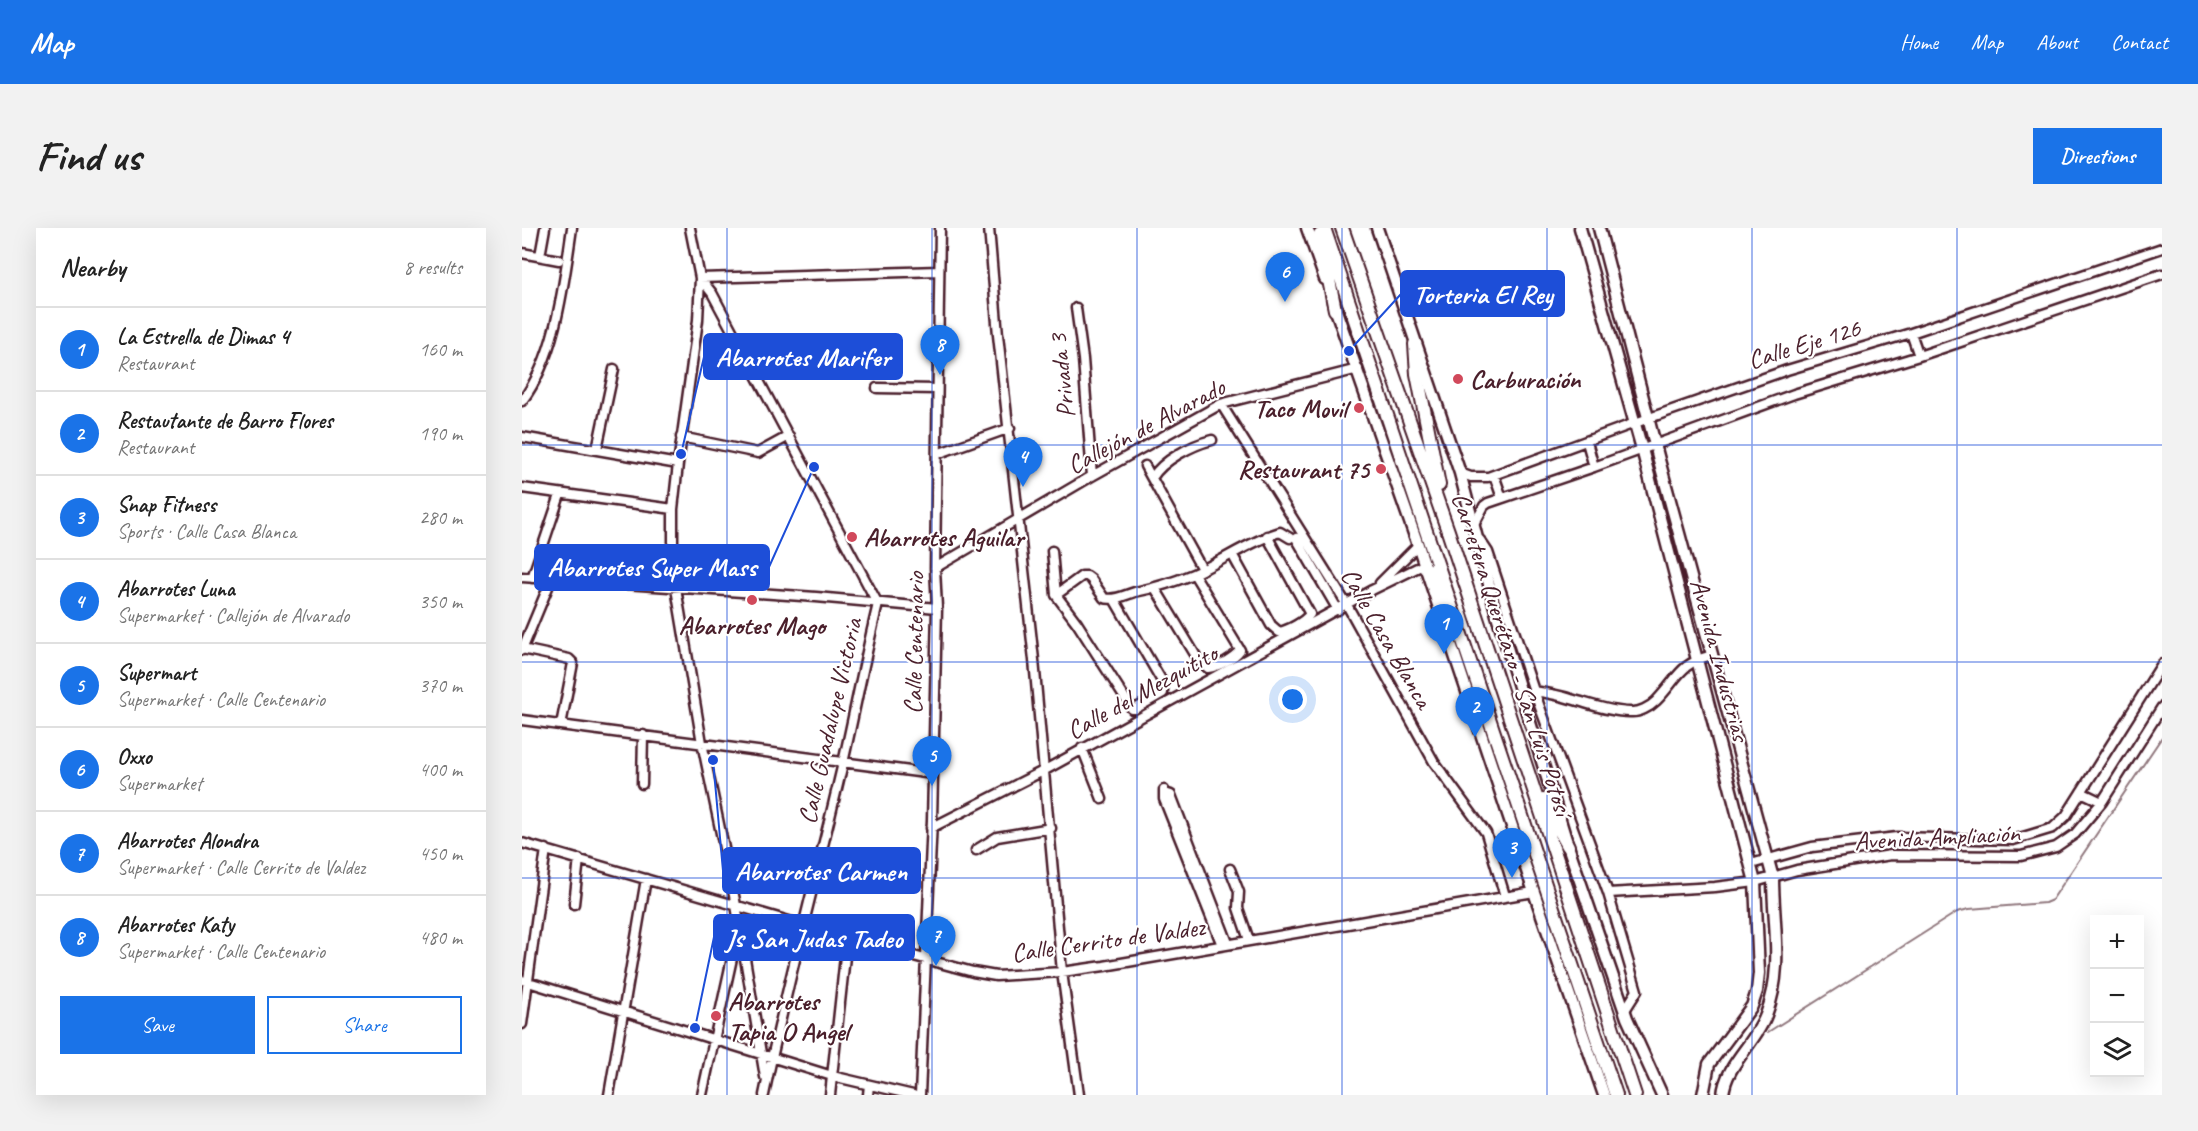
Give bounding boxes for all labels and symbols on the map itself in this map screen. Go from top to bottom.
pin: 6 [1266,253,1305,302]
callout: Torteria El Rey [1401,271,1564,316]
text: Torteria El Rey [1413,277,1555,311]
street label: Calle Eje 126 [1744,311,1866,377]
pin: 8 [920,326,960,375]
street label: Privada 3 [1041,330,1083,420]
callout: Abarrotes Marifer [704,334,902,379]
text: Abarrotes Marifer [716,340,893,374]
place label: Carburación [1470,363,1582,396]
street label: Callejón de Alvarado [1061,370,1232,481]
marker: Carburación [1451,372,1465,386]
place label: Taco Movil [1254,392,1352,425]
marker: Taco Movil [1352,401,1366,415]
pin: 4 [1004,438,1042,487]
place label: Restaurant 75 [1238,453,1372,486]
marker: Restaurant 75 [1374,462,1388,476]
street label: Carretera Querétaro - San Luis Potosí [1444,488,1581,825]
place label: Abarrotes Aguilar [864,521,1026,554]
marker: Abarrotes Aguilar [845,530,859,544]
callout: Abarrotes Super Mass [535,545,769,590]
text: Abarrotes Super Mass [548,550,759,584]
street label: Calle Casa Blanca [1333,562,1442,716]
street label: Calle Centenario [896,570,932,714]
street label: Avenida Industrias [1683,575,1758,747]
marker: Abarrotes Mago [745,593,759,607]
pin: 1 [1424,604,1464,654]
place label: Abarrotes Mago [679,609,828,642]
street label: Calle Guadalupe Victoria [790,613,870,827]
street label: Calle del Mezquitito [1061,636,1226,747]
your location [1278,685,1307,714]
pin: 2 [1456,688,1494,737]
pin: 5 [912,736,952,786]
street label: Avenida Ampliación [1853,816,2022,858]
pin: 3 [1492,828,1532,878]
callout: Abarrotes Carmen [723,848,920,893]
text: Abarrotes Carmen [735,854,908,888]
street label: Calle Cerrito de Valdez [1009,910,1209,970]
callout: Js San Judas Tadeo [714,915,914,960]
pin: 7 [916,916,956,966]
text: Js San Judas Tadeo [723,921,905,955]
place label: Abarrotes Tapia O Angel [728,985,854,1048]
marker: Abarrotes Tapia O Angel [709,1009,723,1023]

